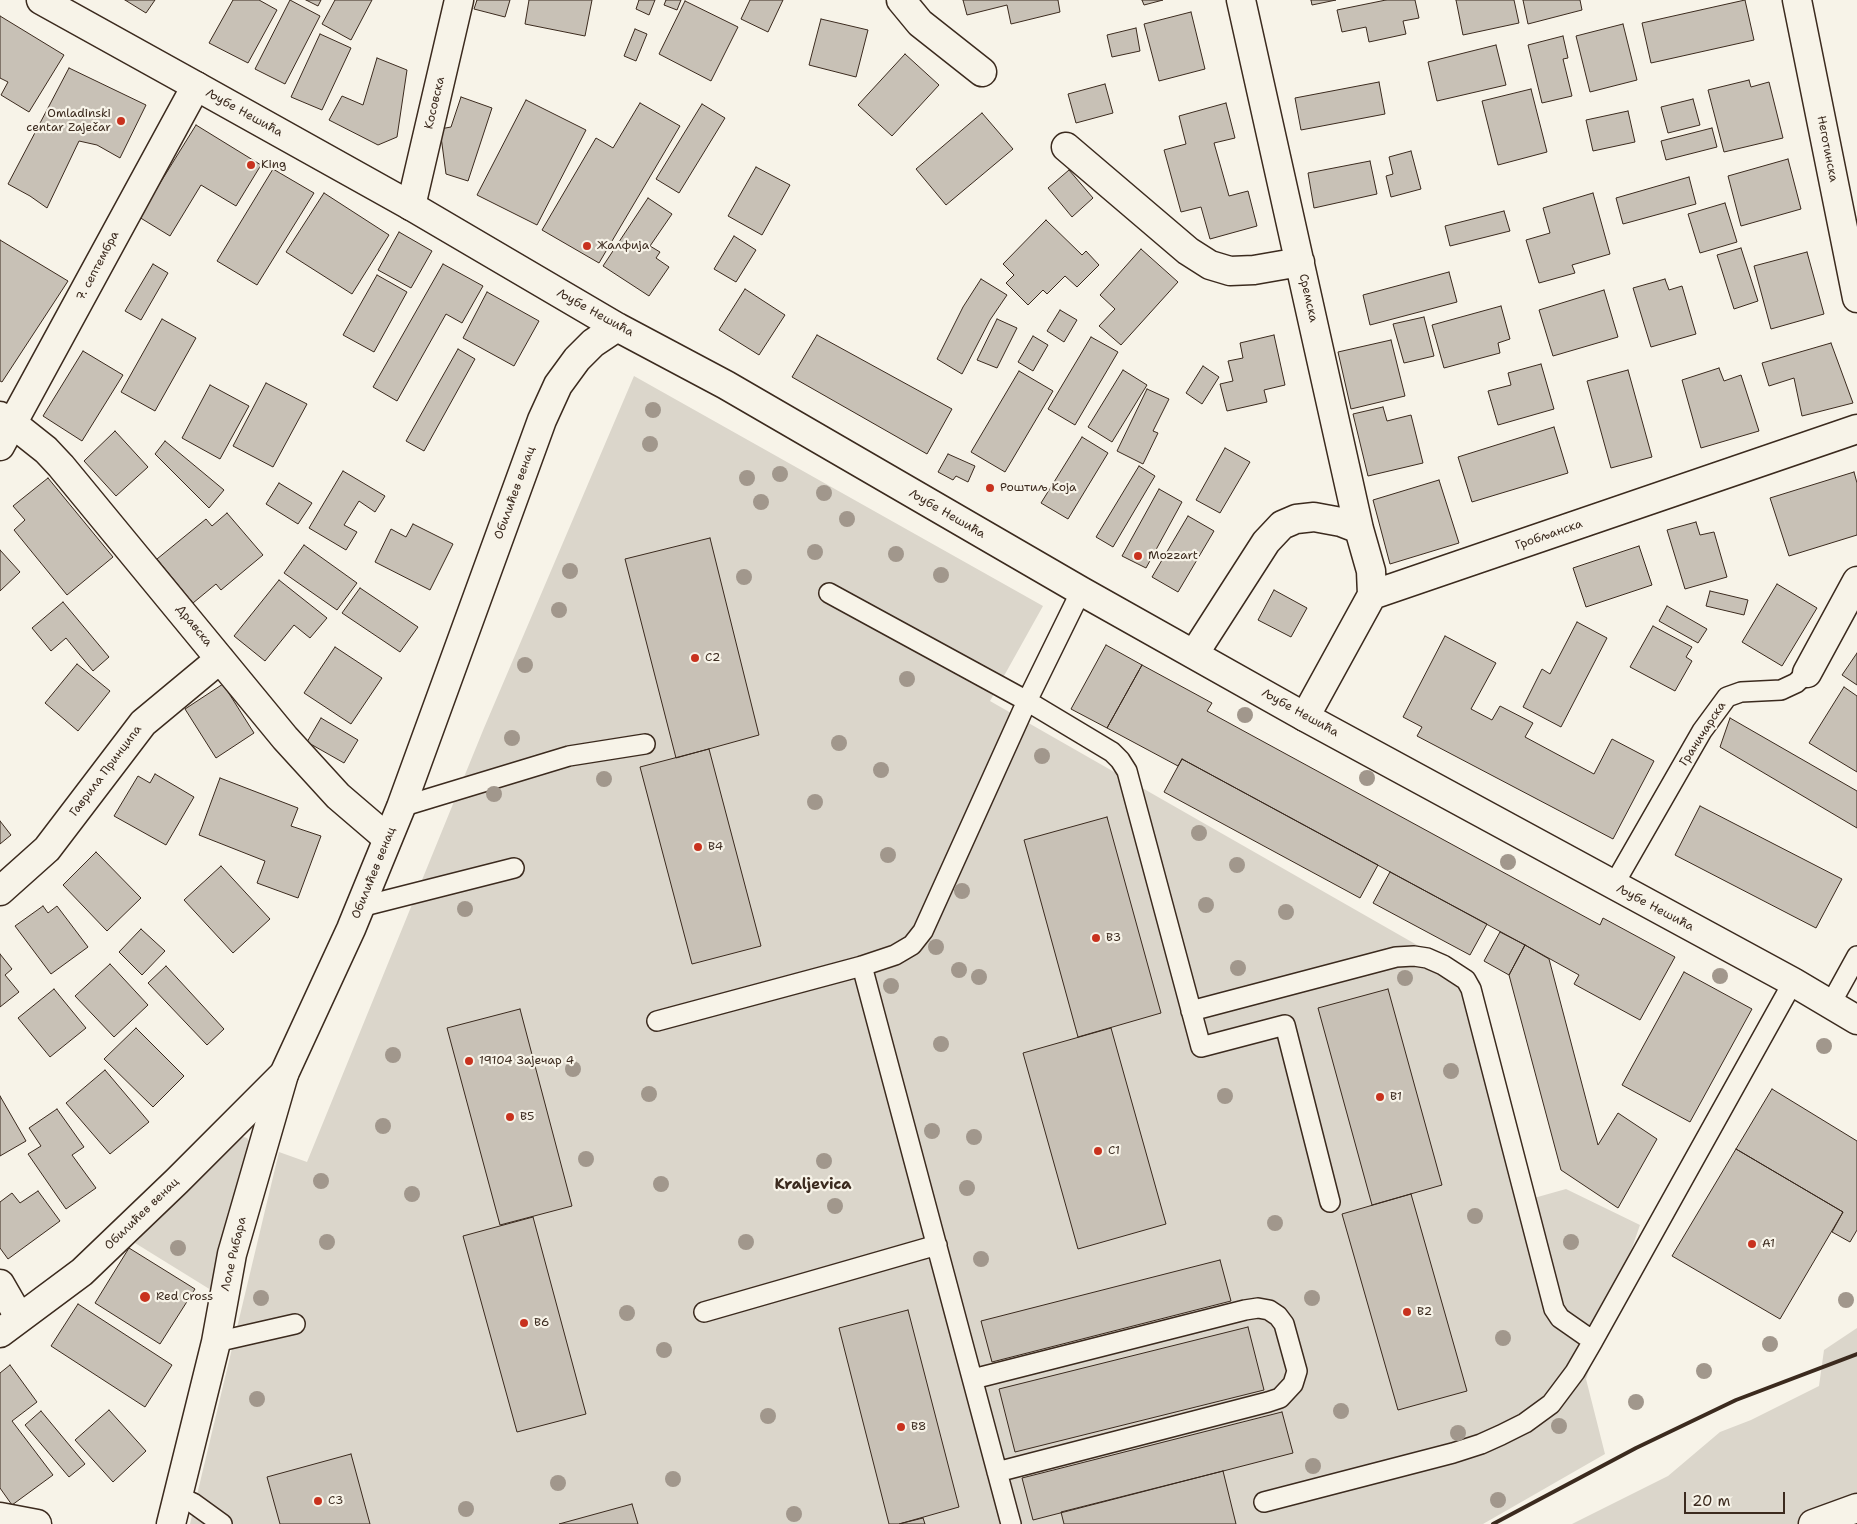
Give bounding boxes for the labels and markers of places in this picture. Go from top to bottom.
place label: Omladinski centar Zaječar [26,107,111,135]
marker: Omladinski centar Zaječar [115,115,127,127]
place label: King [261,158,286,172]
marker: King [245,159,257,171]
place label: Жалфија [597,239,649,253]
marker: Жалфија [581,240,593,252]
place label: Роштиљ Која [1000,481,1077,495]
marker: Роштиљ Која [984,482,996,494]
place label: Mozzart [1148,549,1198,563]
marker: Mozzart [1132,550,1144,562]
place label: C2 [705,651,720,665]
marker: C2 [689,652,701,664]
place label: B4 [708,840,723,854]
marker: B4 [692,841,704,853]
place label: B3 [1106,931,1121,945]
marker: B3 [1090,932,1102,944]
place label: 19104 Зајечар 4 [479,1054,574,1068]
marker: 19104 Зајечар 4 [463,1055,475,1067]
place label: B1 [1390,1090,1402,1104]
marker: B1 [1374,1091,1386,1103]
place label: B5 [520,1110,534,1124]
marker: B5 [504,1111,516,1123]
place label: C1 [1108,1144,1120,1158]
marker: C1 [1092,1145,1104,1157]
place label: A1 [1762,1237,1775,1251]
marker: A1 [1746,1238,1758,1250]
marker: Red Cross [138,1290,152,1304]
place label: Red Cross [156,1290,213,1304]
place label: B2 [1417,1305,1432,1319]
marker: B2 [1401,1306,1413,1318]
place label: B6 [534,1316,549,1330]
marker: B6 [518,1317,530,1329]
place label: B8 [911,1420,927,1434]
marker: B8 [895,1421,907,1433]
place label: C3 [328,1494,343,1508]
marker: C3 [312,1495,324,1507]

